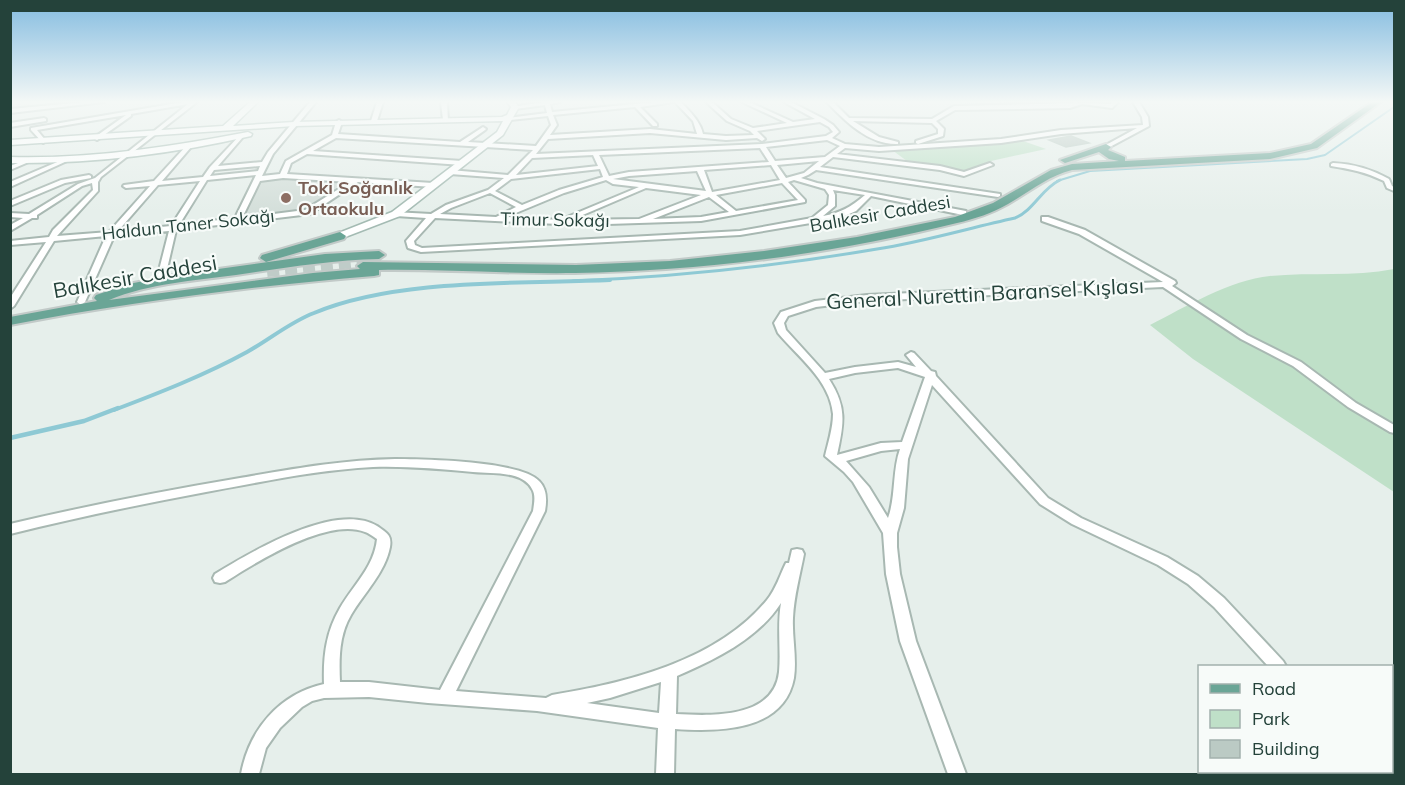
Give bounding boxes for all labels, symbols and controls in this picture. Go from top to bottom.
place label: Toki Soğanlık Ortaokulu [298,176,414,220]
street label: Balıkesir Caddesi [808,190,952,237]
marker: Toki Soğanlık Ortaokulu [279,191,293,205]
street label: Haldun Taner Sokağı [100,204,276,245]
street label: Timur Sokağı [500,207,610,232]
street label: Balıkesir Caddesi [51,249,219,303]
street label: General Nurettin Baransel Kışlası [825,272,1145,314]
legend [1198,665,1393,773]
text: Road [1252,677,1296,700]
text: Park [1252,707,1291,730]
text: Building [1252,737,1320,760]

